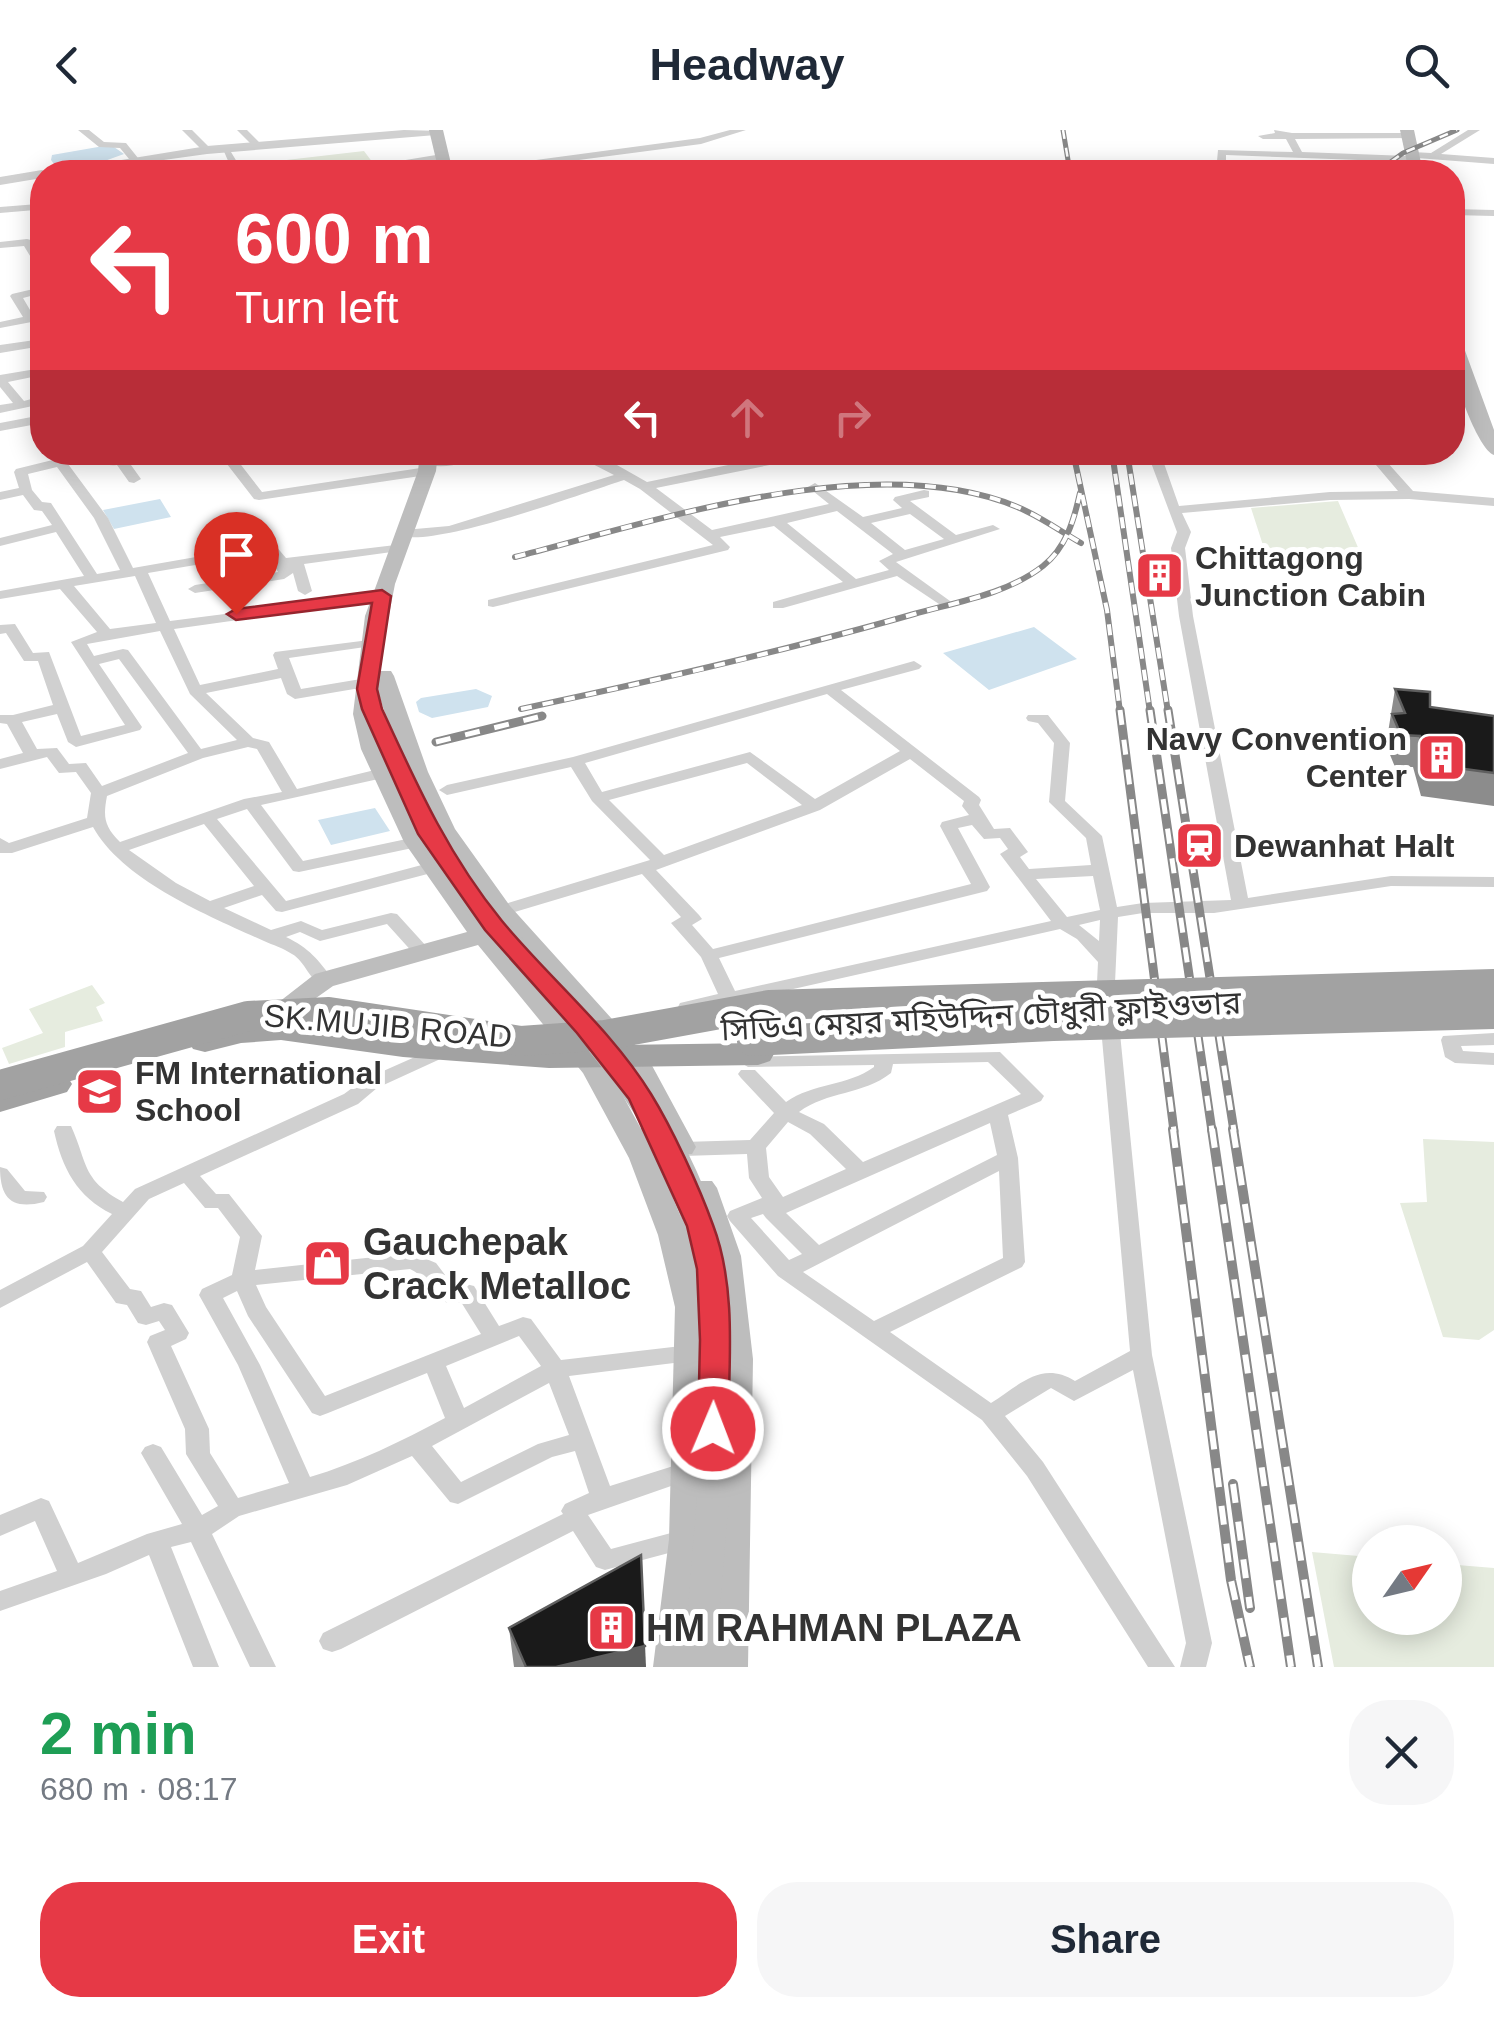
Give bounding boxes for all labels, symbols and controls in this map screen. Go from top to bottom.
icon: back [40,38,95,93]
icon: search [1399,38,1454,93]
text: Headway [649,39,845,90]
icon: left [70,200,200,330]
text: 600 m [235,200,433,278]
text: Turn left [235,282,398,333]
icon: left [615,390,670,445]
icon: ahead [720,390,775,445]
icon: right [825,390,880,445]
pin [194,512,279,615]
icon: arrive [209,527,264,582]
place label: Chittagong Junction Cabin [1195,540,1426,613]
building icon: Chittagong Junction Cabin [1134,550,1186,602]
place label: Navy Convention Center [1146,721,1407,794]
building icon: Navy Convention Center [1416,731,1468,783]
station icon: Dewanhat Halt [1173,820,1225,872]
place label: Dewanhat Halt [1234,828,1455,864]
street label: সিডিএ মেয়র মহিউদ্দিন চৌধুরী ফ্লাইওভার [719,984,1243,1049]
street label: SK.MUJIB ROAD [262,997,514,1055]
place label: FM International School [135,1055,382,1128]
school or university icon: FM International School [74,1065,126,1117]
place label: Gauchepak Crack Metalloc [363,1221,631,1307]
shop icon: Gauchepak Crack Metalloc [302,1238,354,1290]
position arrow [661,1377,765,1481]
north arrow [1352,1525,1462,1635]
map controls [1352,1525,1462,1635]
building icon: HM RAHMAN PLAZA [585,1602,637,1654]
place label: HM RAHMAN PLAZA [646,1607,1022,1649]
text: 2 min [40,1700,197,1767]
button: close [1349,1700,1454,1805]
text: 680 m · 08:17 [40,1771,237,1807]
button: Exit [40,1882,737,1997]
button: Share [757,1882,1454,1997]

